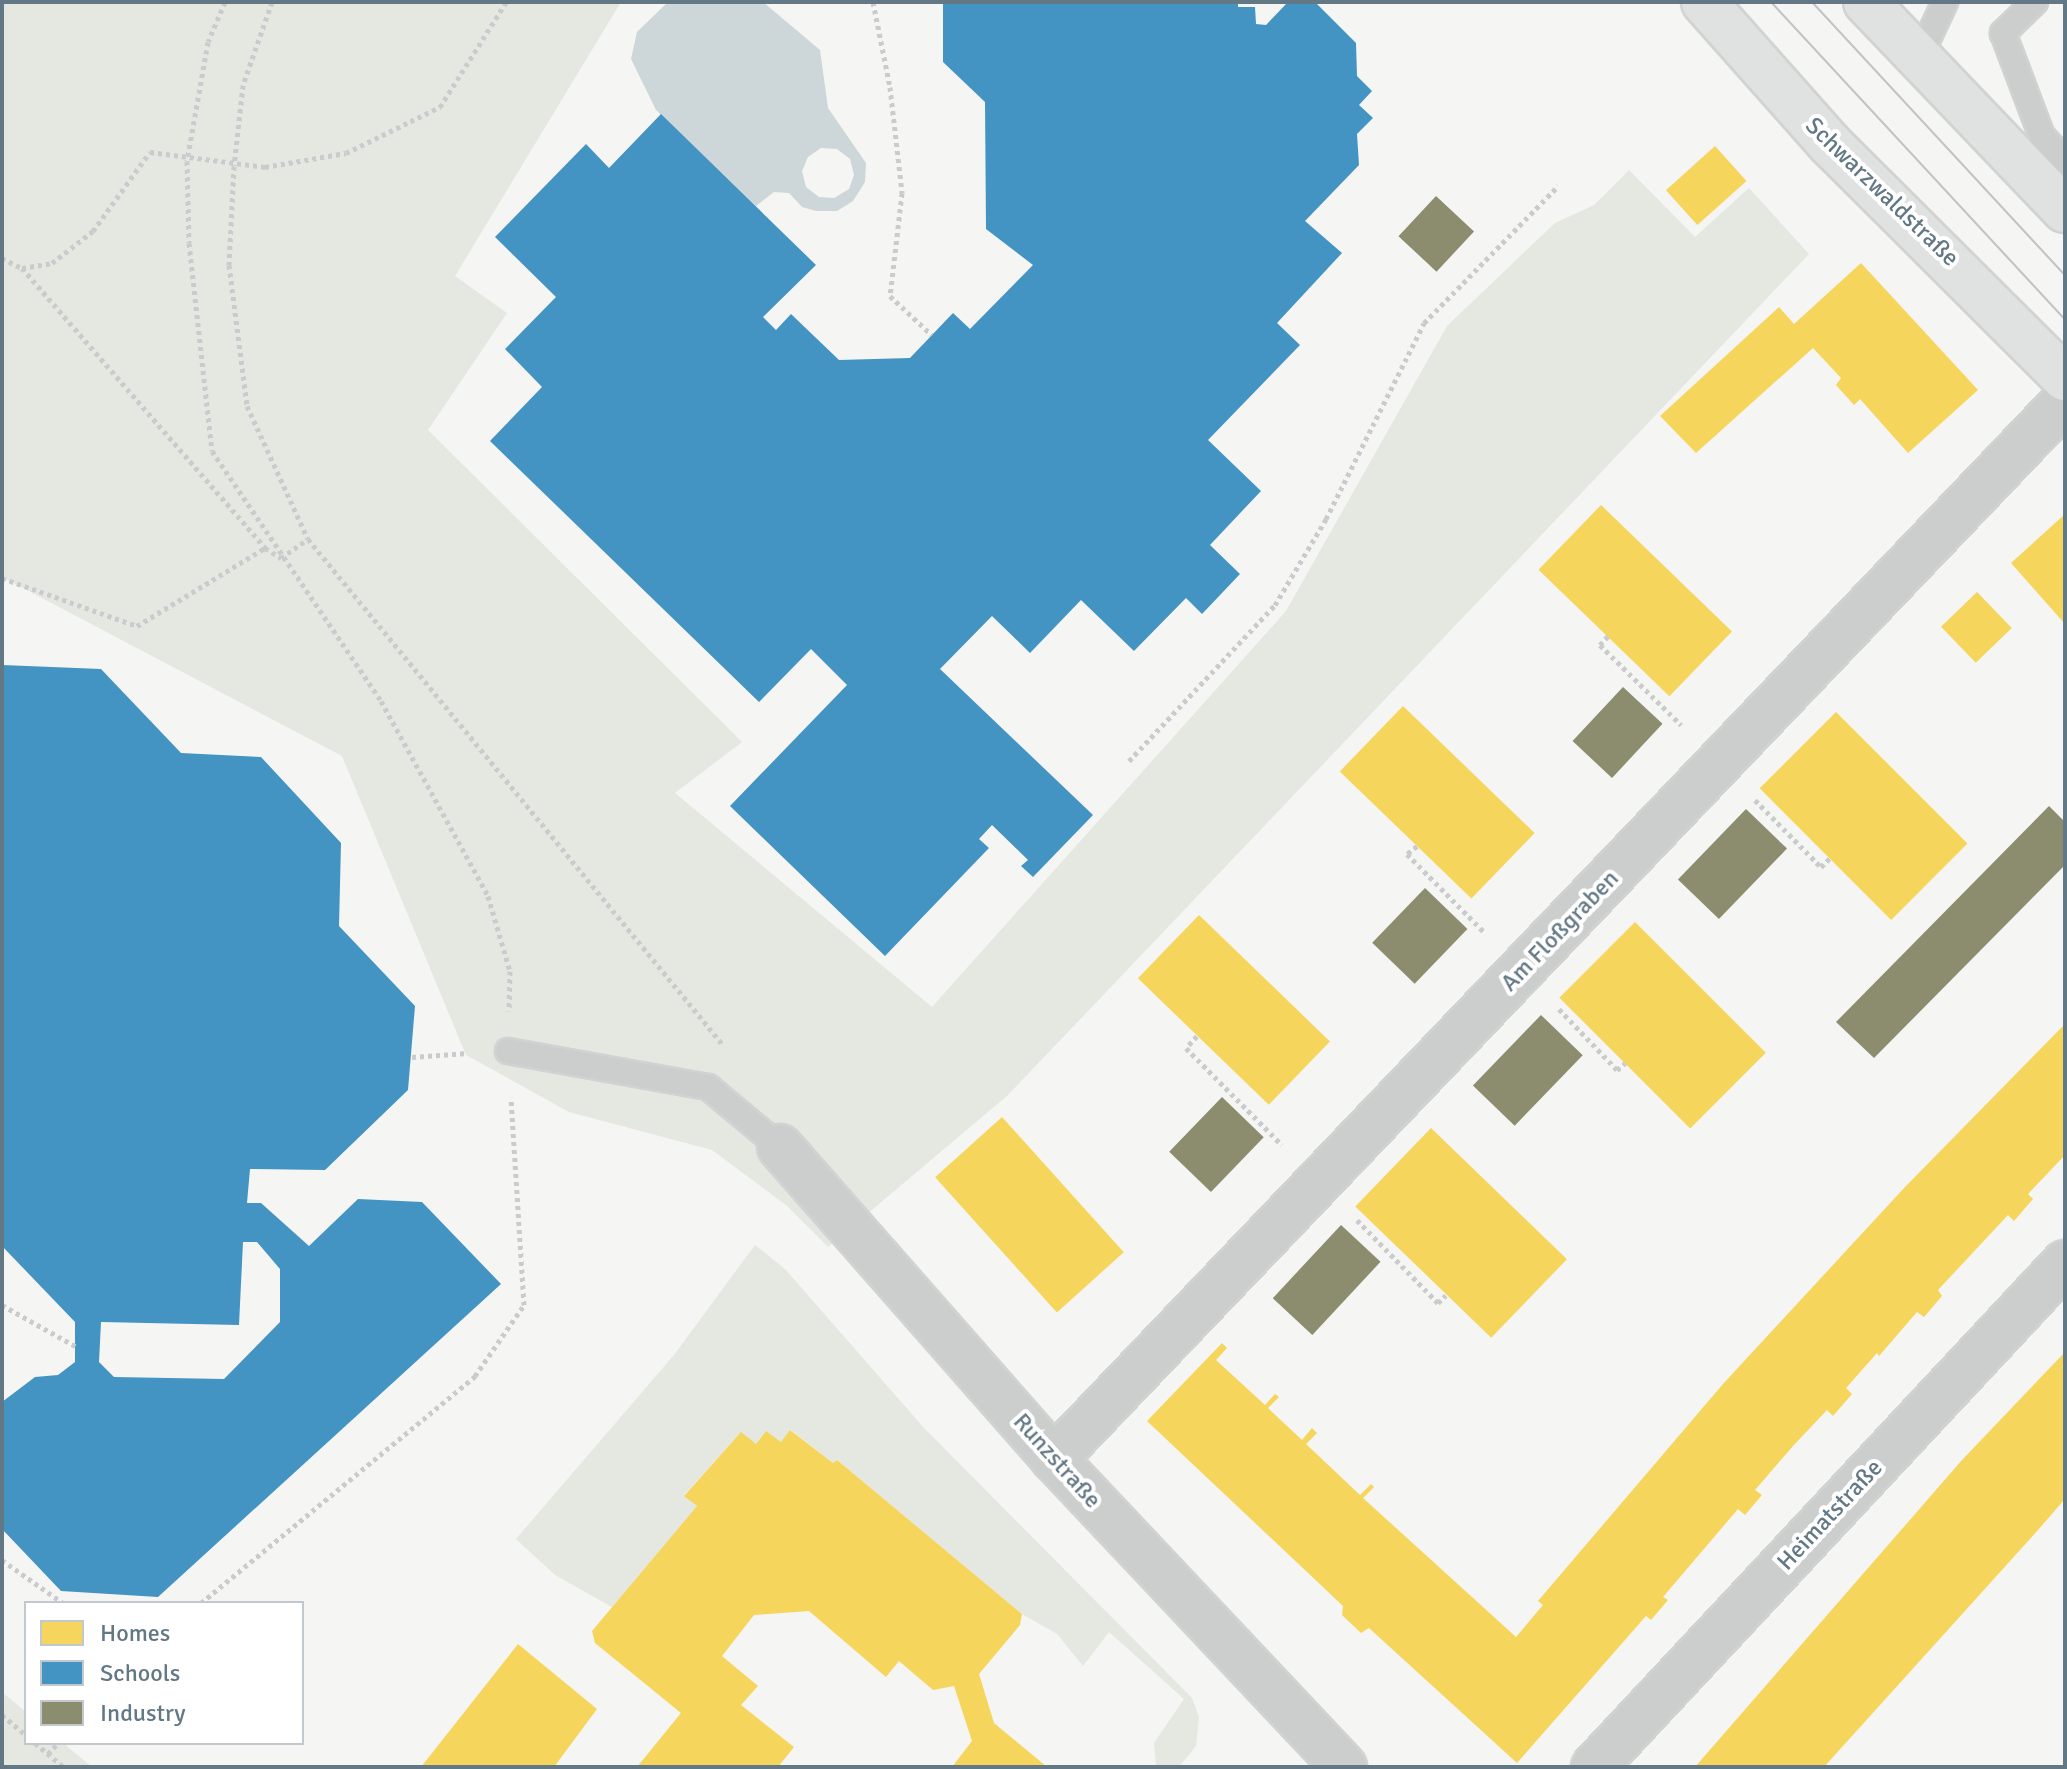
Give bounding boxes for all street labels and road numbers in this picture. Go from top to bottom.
street label: Schwarzwaldstraße [1799,111,1965,273]
street label: Am Floßgraben [1495,865,1625,997]
street label: Runzstraße [1007,1408,1107,1514]
street label: Heimatstraße [1771,1454,1889,1576]

